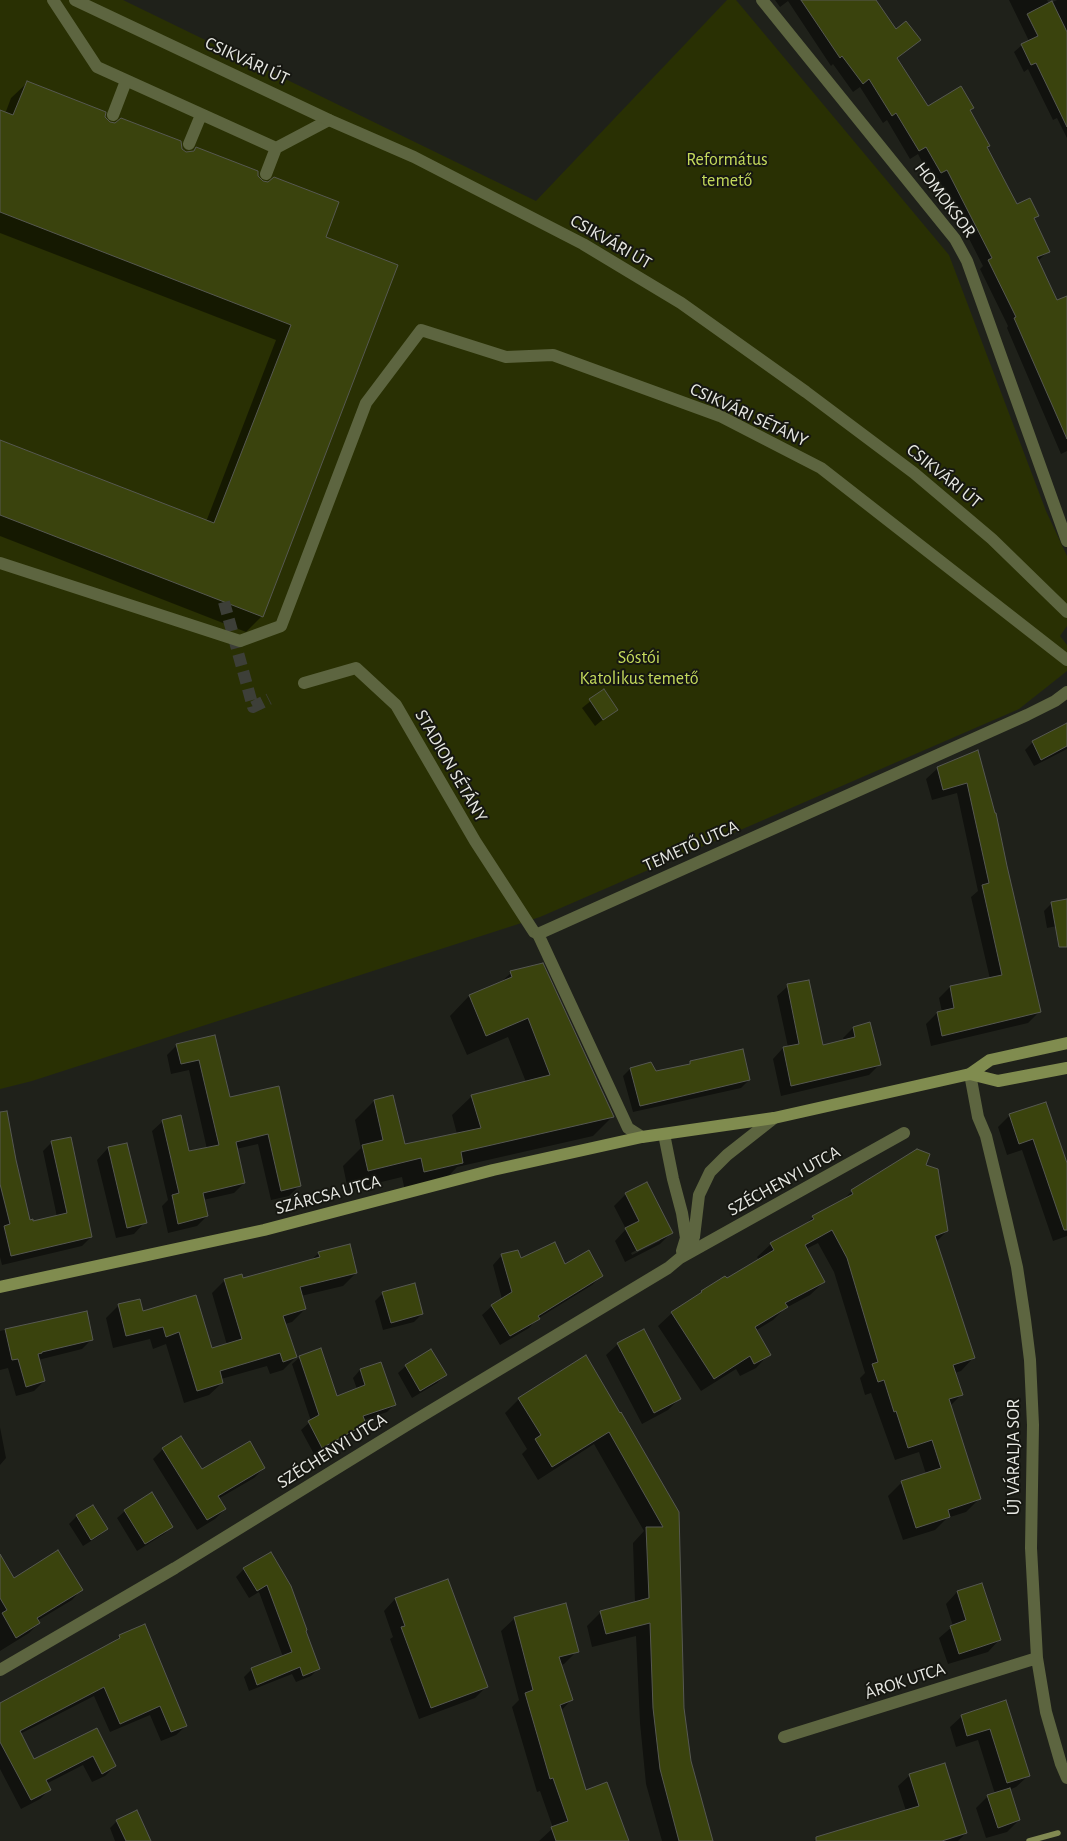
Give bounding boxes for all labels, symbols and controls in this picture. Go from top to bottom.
street label: CSIKVÁRI ÚT [201,32,293,90]
park label: Református temető [686,149,768,192]
street label: HOMOKSOR [910,158,980,242]
street label: CSIKVÁRI ÚT [566,210,656,274]
street label: CSIKVÁRI SÉTÁNY [687,378,811,452]
street label: CSIKVÁRI ÚT [902,439,986,513]
park label: Sóstói Katolikus temető [580,647,698,690]
street label: STADION SÉTÁNY [410,706,492,826]
street label: TEMETŐ UTCA [640,815,742,877]
street label: SZÉCHENYI UTCA [724,1141,844,1221]
street label: SZÁRCSA UTCA [273,1171,383,1219]
street label: ÚJ VÁRALJA SOR [1003,1399,1025,1515]
street label: SZÉCHENYI UTCA [273,1409,391,1493]
street label: ÁROK UTCA [862,1658,948,1704]

